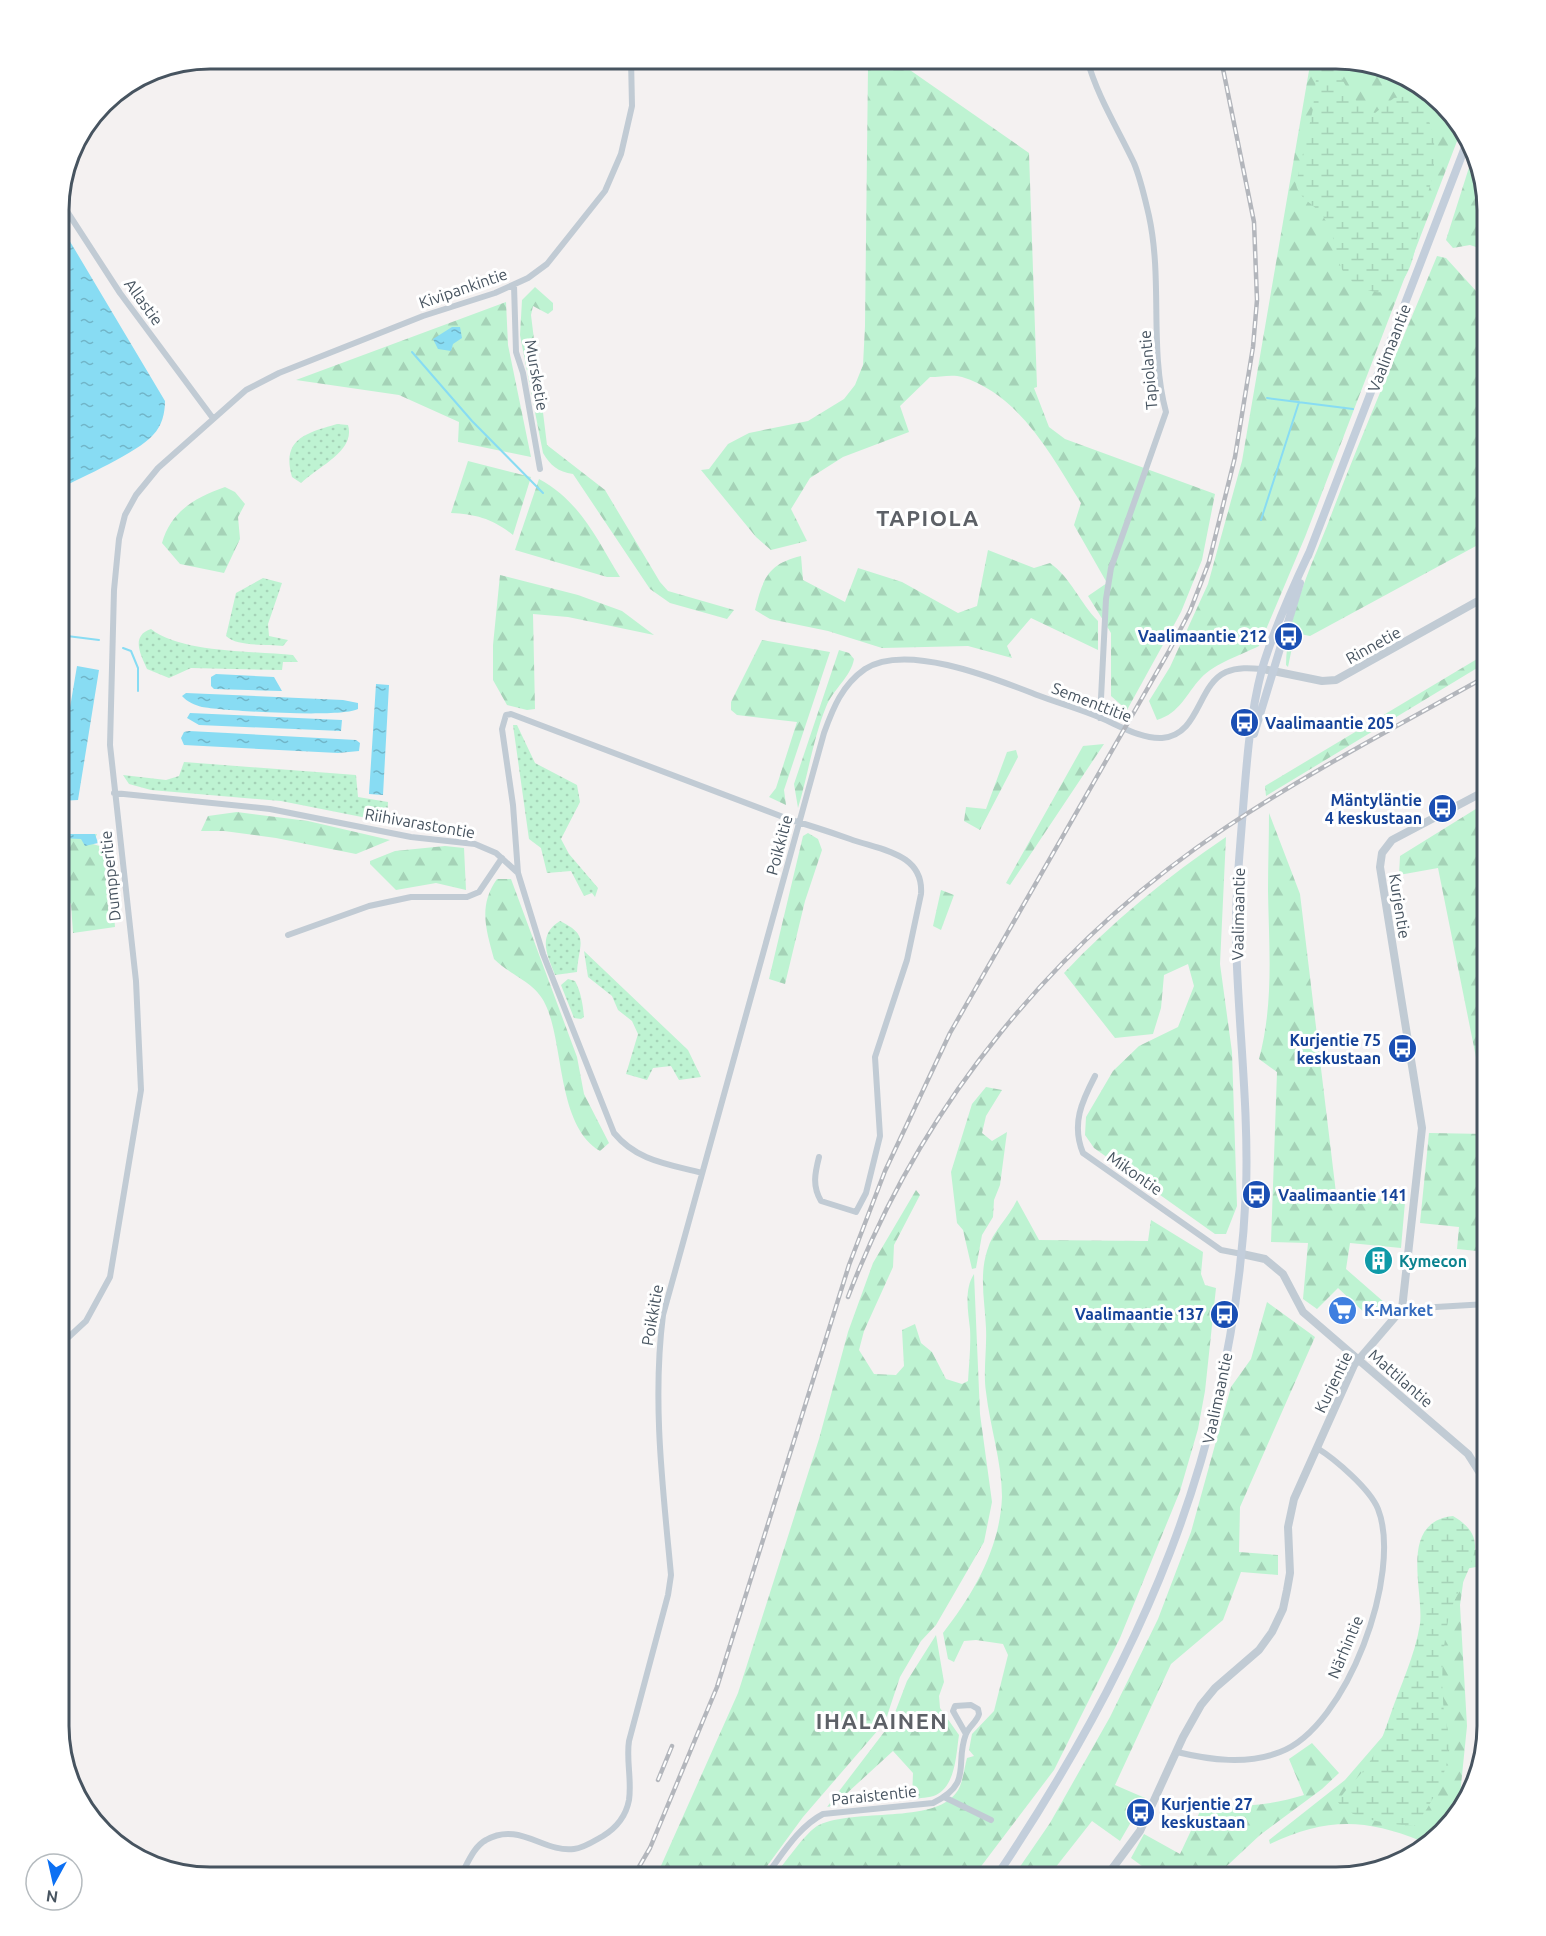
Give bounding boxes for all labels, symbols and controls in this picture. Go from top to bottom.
street label: Kivipankintie [416,264,510,312]
street label: Allastie [121,275,167,329]
street label: Vaalimaantie [1364,301,1414,395]
street label: Tapiolantie [1136,330,1160,410]
street label: Mursketie [522,338,552,412]
district label: TAPIOLA [876,505,980,530]
bus stop icon: Vaalimaantie 212 [1272,620,1304,652]
street label: Rinnetie [1342,623,1404,667]
place label: Vaalimaantie 212 [1138,627,1267,645]
street label: Sementtitie [1049,678,1135,726]
bus stop icon: Vaalimaantie 205 [1228,707,1260,739]
place label: Vaalimaantie 205 [1265,714,1394,732]
place label: Mäntyläntie 4 keskustaan [1325,791,1422,827]
bus stop icon: Mäntyläntie 4 keskustaan [1427,793,1459,825]
street label: Riihivarastontie [363,804,477,842]
street label: Poikkitie [762,813,796,877]
street label: Dumpperitie [96,830,124,922]
street label: Vaalimaantie [1228,867,1248,961]
street label: Kurjentie [1386,872,1414,940]
place label: Kurjentie 75 keskustaan [1289,1031,1381,1067]
bus stop icon: Kurjentie 75 keskustaan [1386,1033,1418,1065]
street label: Mikontie [1104,1148,1166,1198]
bus stop icon: Vaalimaantie 141 [1241,1179,1273,1211]
place label: Vaalimaantie 141 [1278,1186,1407,1204]
building icon: Kymecon [1362,1245,1394,1277]
place label: Kymecon [1399,1252,1467,1270]
street label: Poikkitie [638,1283,666,1347]
supermarket icon: K-Market [1327,1294,1359,1326]
bus stop icon: Vaalimaantie 137 [1209,1298,1241,1330]
place label: K-Market [1364,1301,1433,1319]
place label: Vaalimaantie 137 [1075,1305,1204,1323]
street label: Mattilantie [1365,1345,1437,1411]
street label: Kurjentie [1310,1349,1356,1415]
street label: Vaalimaantie [1199,1351,1235,1445]
street label: Närhintie [1324,1613,1366,1681]
district label: IHALAINEN [816,1708,948,1733]
street label: Paraistentie [830,1782,918,1808]
place label: Kurjentie 27 keskustaan [1161,1795,1253,1831]
bus stop icon: Kurjentie 27 keskustaan [1124,1797,1156,1829]
north arrow [24,1852,84,1912]
text: N [45,1887,59,1907]

